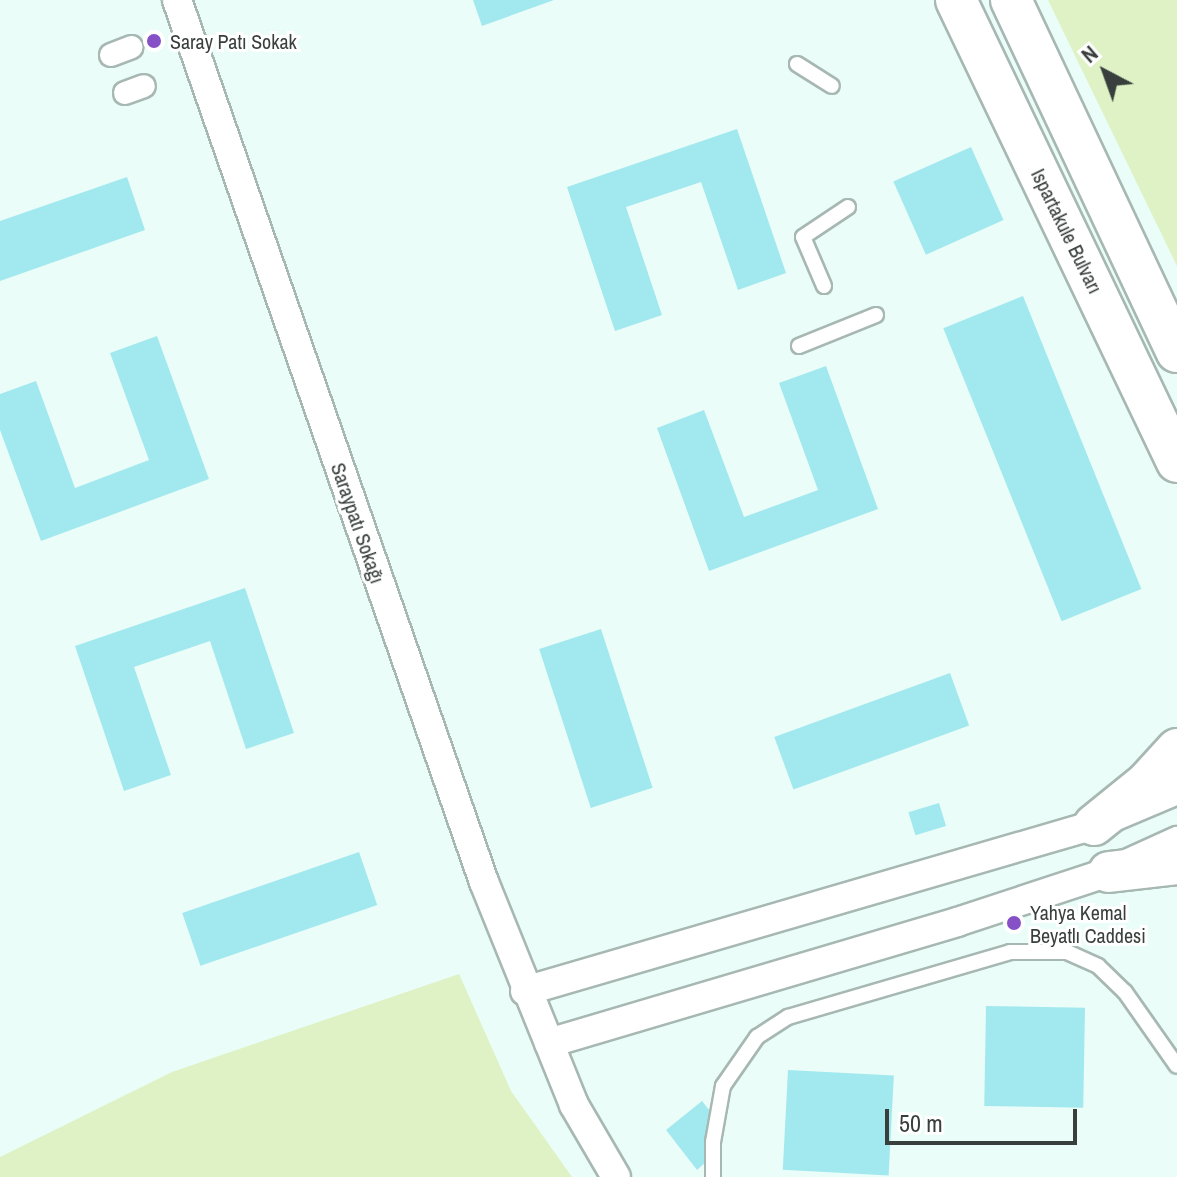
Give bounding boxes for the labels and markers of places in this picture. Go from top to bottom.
place label: Saray Patı Sokak [170,29,297,53]
marker: Saray Patı Sokak [145,32,163,50]
place label: Yahya Kemal Beyatlı Caddesi [1030,900,1146,947]
marker: Yahya Kemal Beyatlı Caddesi [1005,914,1023,932]

